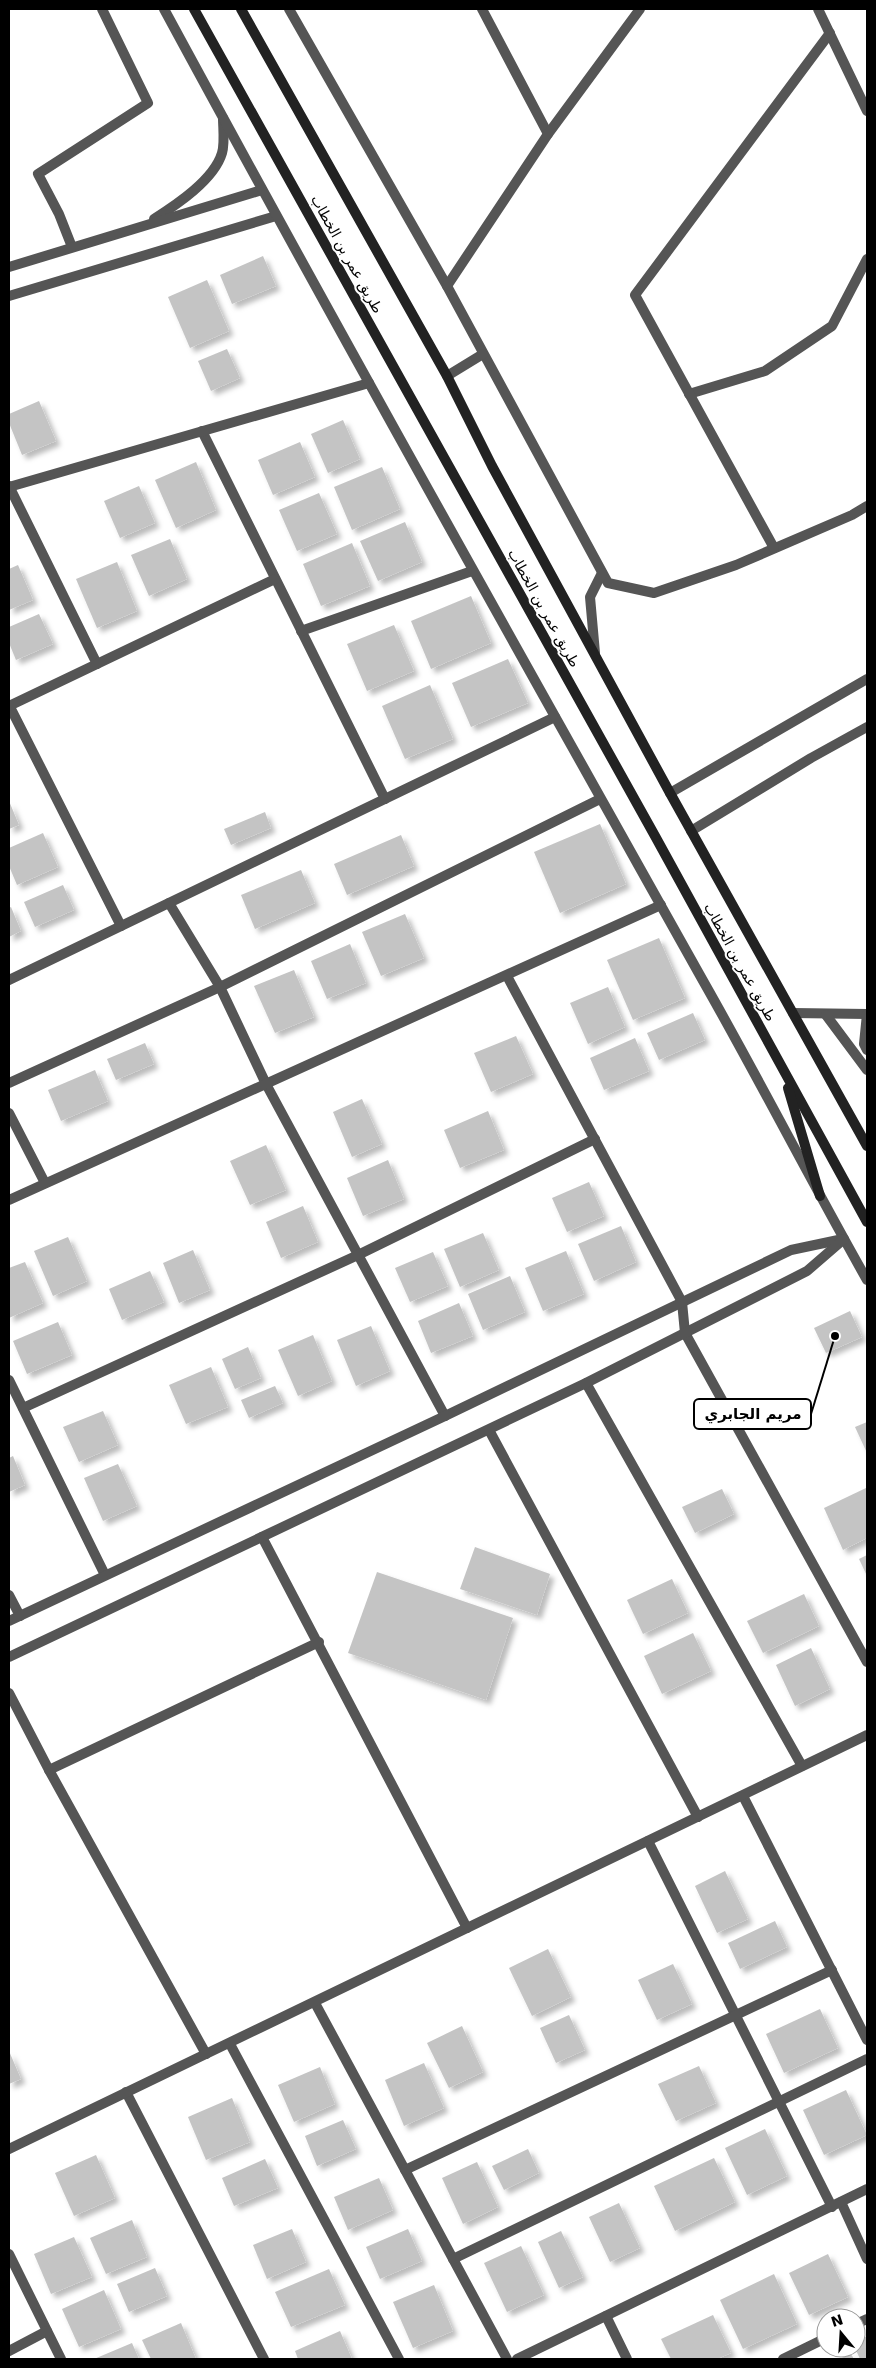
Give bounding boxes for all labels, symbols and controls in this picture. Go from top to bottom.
street label: طريق عمر بن الخطاب [307,192,386,316]
street label: طريق عمر بن الخطاب [504,546,583,670]
street label: طريق عمر بن الخطاب [700,900,779,1024]
callout: مريم الجابري [694,1399,811,1429]
text: مريم الجابري [704,1405,802,1424]
north arrow [816,2308,866,2358]
text: N [829,2311,845,2330]

